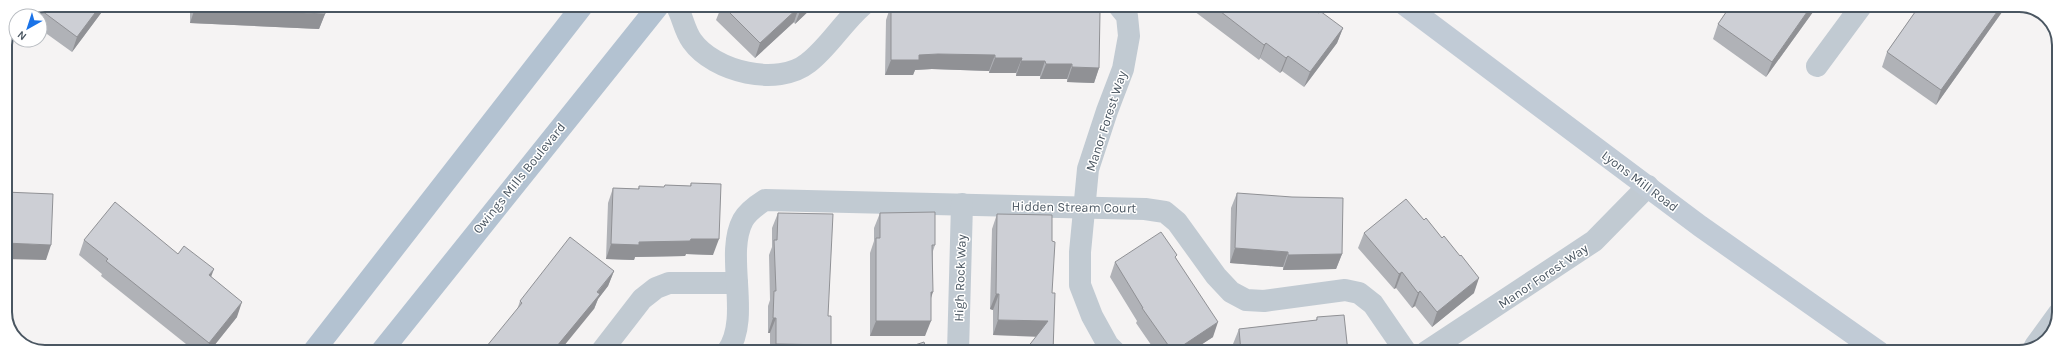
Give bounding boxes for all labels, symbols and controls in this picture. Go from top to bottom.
north arrow [8,8,48,48]
text: N [15,28,29,43]
street label: Manor Forest Way [1083,69,1129,173]
street label: Owings Mills Boulevard [470,120,568,236]
street label: Lyons Mill Road [1599,147,1681,215]
street label: Hidden Stream Court [1012,198,1137,216]
street label: High Rock Way [951,234,969,322]
street label: Manor Forest Way [1495,240,1591,312]

